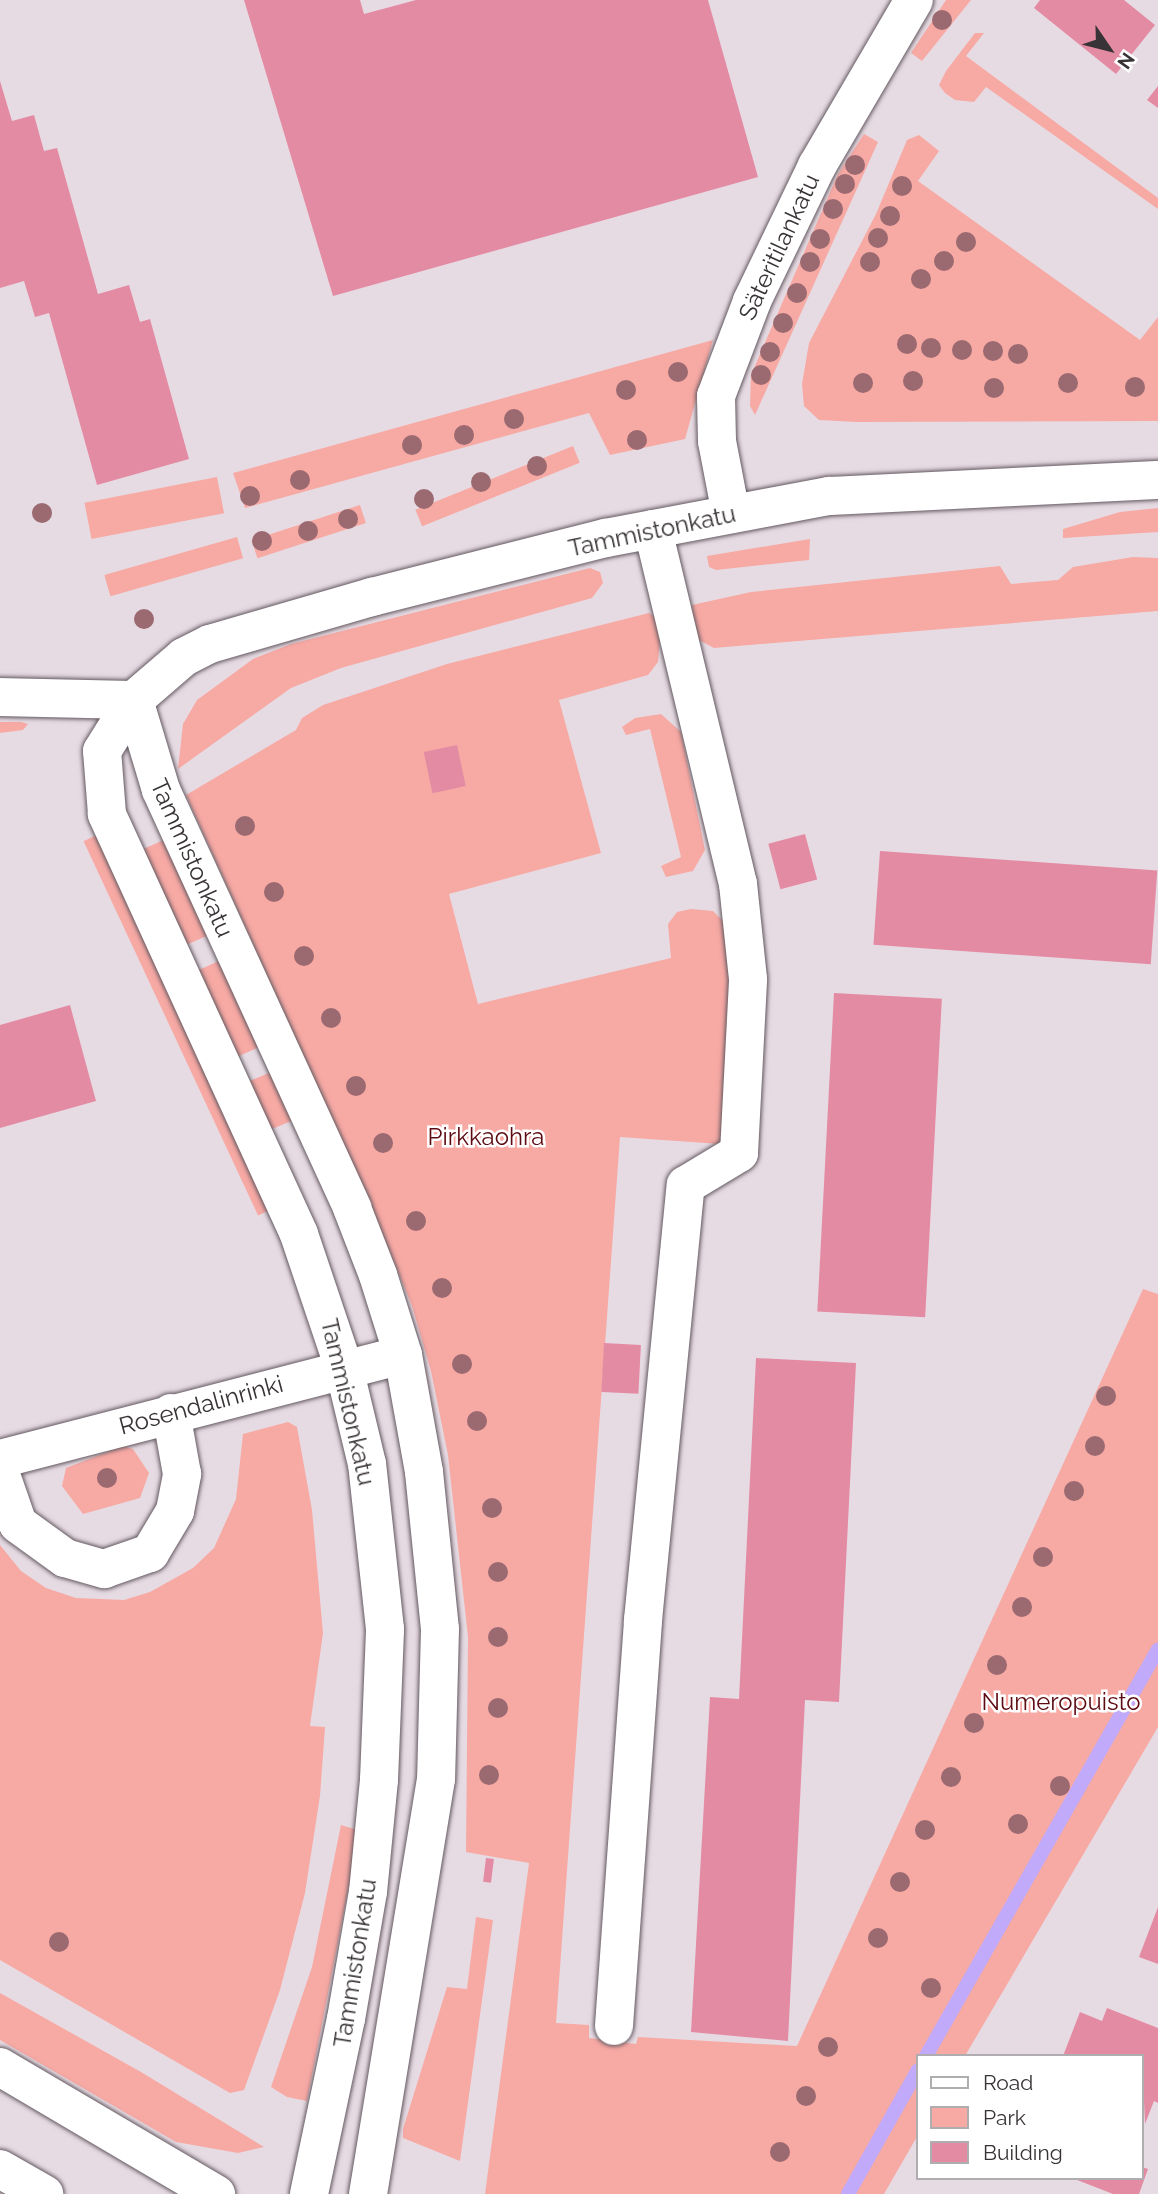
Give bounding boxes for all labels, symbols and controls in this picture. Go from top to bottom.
north arrow [1074,14,1144,84]
text: N [1113,49,1139,73]
street label: Säteritilankatu [733,169,825,325]
street label: Tammistonkatu [566,499,738,563]
street label: Tammistonkatu [144,774,240,942]
park label: Pirkkaohra [428,1123,544,1151]
street label: Tammistonkatu [315,1316,381,1488]
street label: Rosendalinrinki [116,1369,286,1441]
park label: Numeropuisto [981,1688,1141,1716]
street label: Tammistonkatu [327,1877,383,2049]
legend [916,2054,1144,2180]
text: Road [983,2070,1033,2095]
text: Park [983,2105,1026,2130]
text: Building [983,2140,1063,2165]

